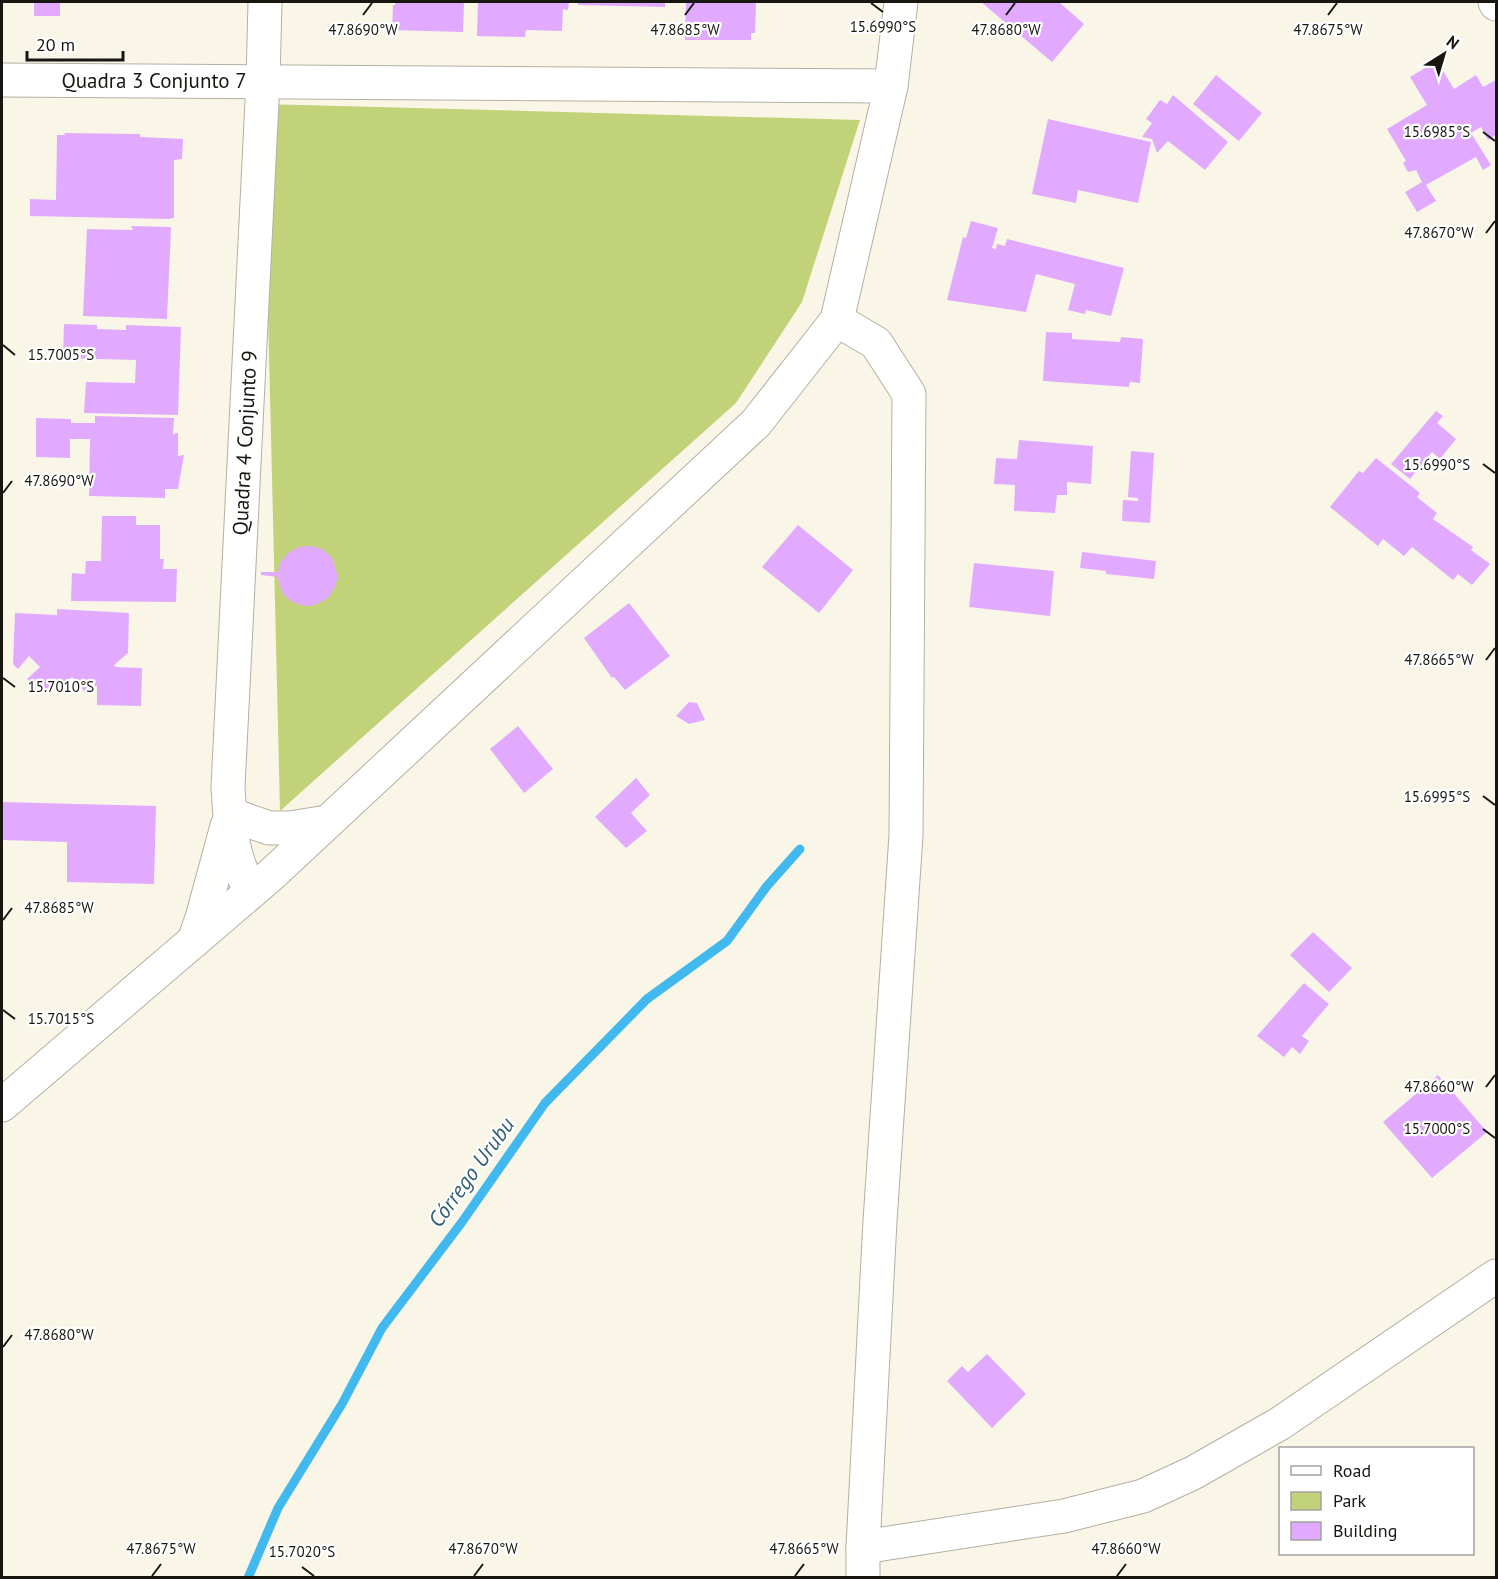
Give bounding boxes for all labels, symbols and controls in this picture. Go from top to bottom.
text: 15.6990°S [850,17,916,36]
text: 47.8690°W [328,20,398,39]
text: 47.8685°W [650,20,720,39]
text: 47.8680°W [971,20,1041,39]
text: 47.8675°W [1293,20,1363,39]
scale bar [27,24,123,62]
north arrow [1414,24,1474,84]
text: N [1443,31,1463,53]
text: 20 m [36,33,75,56]
street label: Quadra 3 Conjunto 7 [61,67,247,94]
text: 15.6985°S [1404,122,1470,141]
text: 47.8670°W [1404,223,1474,242]
text: 15.7005°S [28,345,94,364]
street label: Quadra 4 Conjunto 9 [226,350,263,536]
text: 15.6990°S [1404,455,1470,474]
text: 47.8690°W [24,471,94,490]
text: 47.8665°W [1404,650,1474,669]
text: 15.7010°S [28,677,94,696]
text: 15.6995°S [1404,787,1470,806]
text: 47.8685°W [24,898,94,917]
text: 15.7015°S [28,1009,94,1028]
text: 47.8660°W [1404,1077,1474,1096]
water label: Córrego Urubu [422,1111,520,1233]
text: 15.7000°S [1404,1119,1470,1138]
text: 47.8680°W [24,1325,94,1344]
legend [1279,1447,1474,1555]
text: Road [1333,1459,1371,1482]
text: Park [1333,1489,1366,1512]
text: Building [1333,1519,1397,1542]
text: 47.8675°W [126,1539,196,1558]
text: 47.8670°W [448,1539,518,1558]
text: 47.8665°W [769,1539,839,1558]
text: 47.8660°W [1091,1539,1161,1558]
text: 15.7020°S [269,1542,335,1561]

